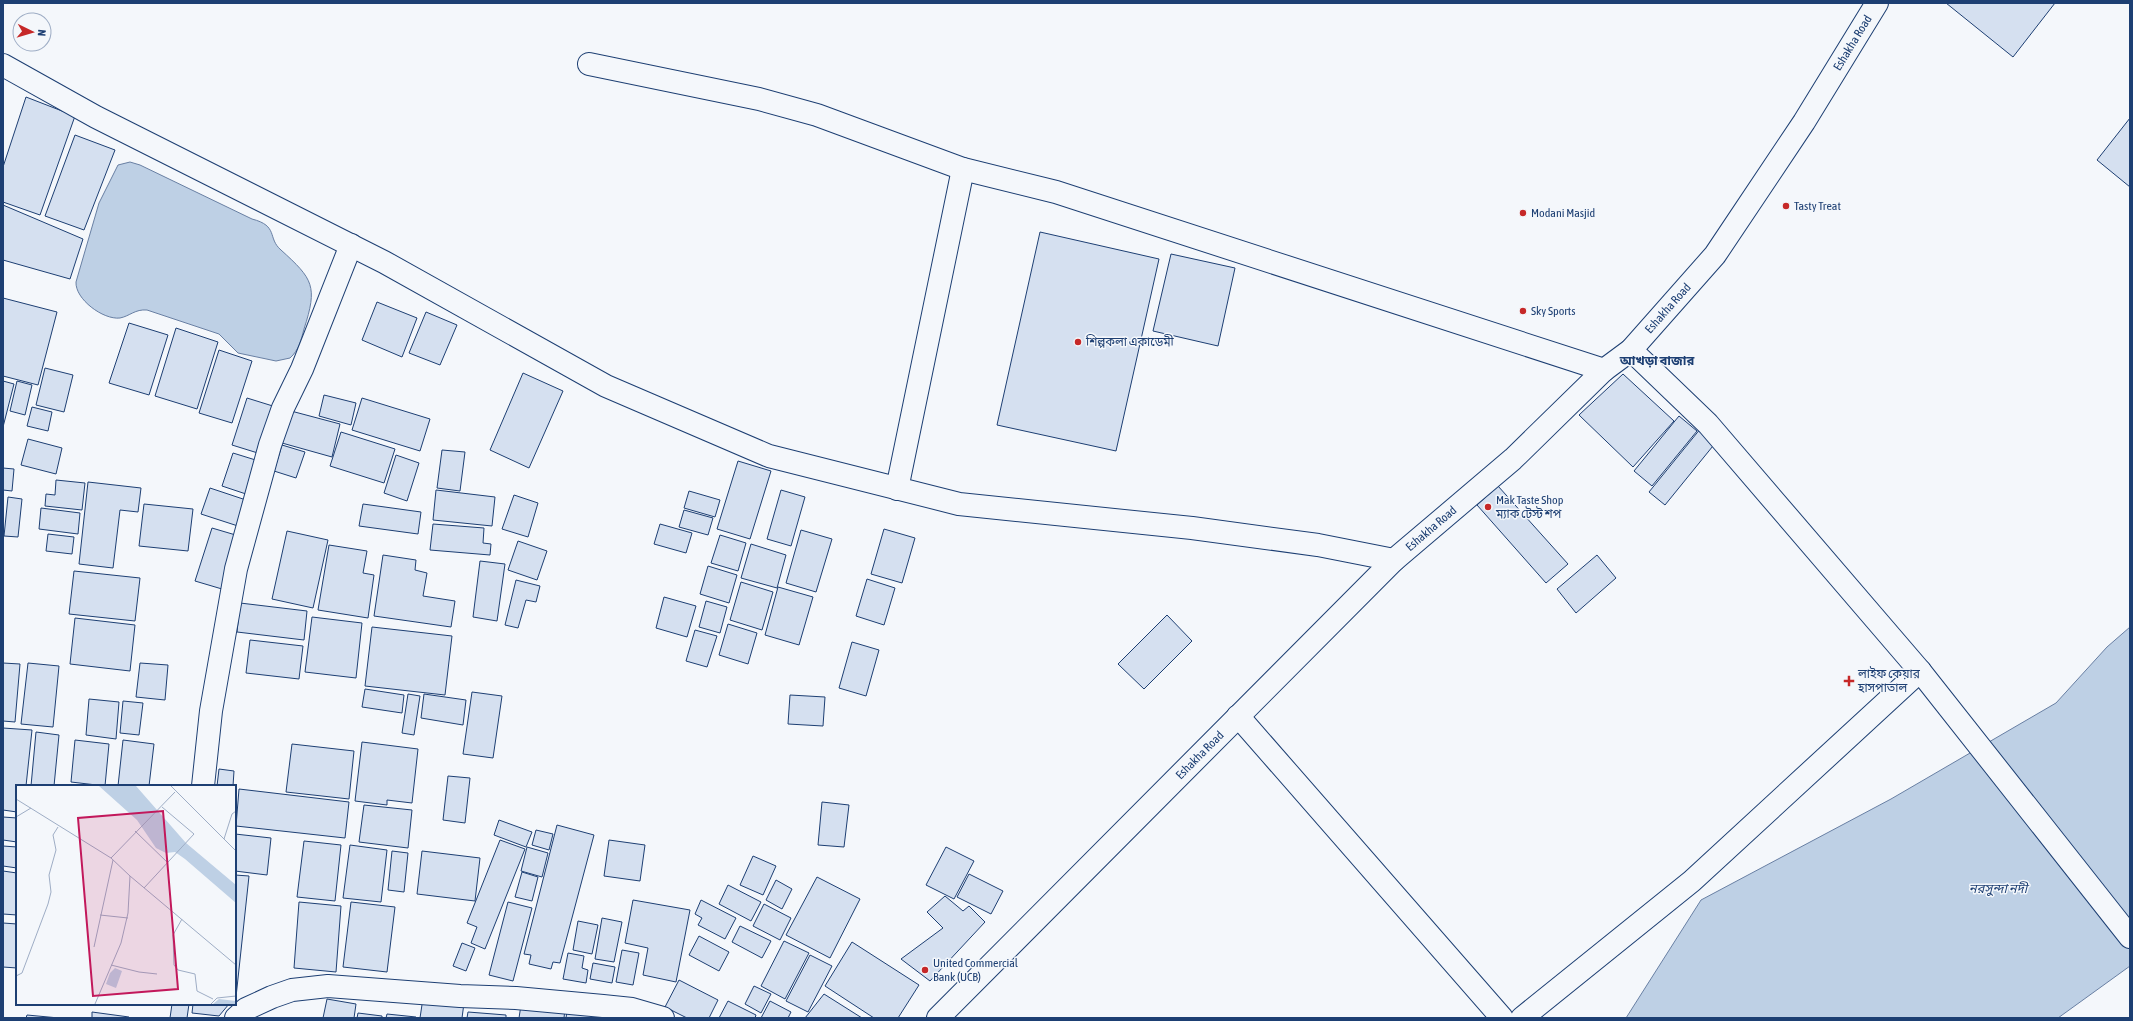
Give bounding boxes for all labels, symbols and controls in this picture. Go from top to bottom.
north arrow [12,12,52,52]
street label: Eshakha Road [1830,13,1875,73]
text: N [36,29,48,37]
place label: Tasty Treat [1794,199,1841,213]
marker: Tasty Treat [1781,201,1791,211]
place label: Modani Masjid [1531,206,1595,220]
marker: Modani Masjid [1518,208,1528,218]
street label: Eshakha Road [1642,280,1694,336]
place label: Sky Sports [1531,304,1575,318]
marker: Sky Sports [1518,306,1528,316]
place label: শিল্পকলা একাডেমী [1085,334,1175,349]
marker: শিল্পকলা একাডেমী [1073,337,1083,347]
district label: আখড়া বাজার [1619,353,1694,368]
place label: Mak Taste Shop ম্যাক টেস্ট শপ [1495,493,1564,521]
marker: Mak Taste Shop ম্যাক টেস্ট শপ [1483,502,1493,512]
street label: Eshakha Road [1403,503,1459,554]
place label: লাইফ কেয়ার হাসপাতাল [1857,666,1921,695]
marker: লাইফ কেয়ার হাসপাতাল [1843,675,1855,687]
street label: Eshakha Road [1173,728,1227,782]
inset map [16,785,236,1005]
water label: নরসুন্দা নদী [1969,881,2030,896]
place label: United Commercial Bank (UCB) [933,956,1019,984]
marker: United Commercial Bank (UCB) [920,965,930,975]

